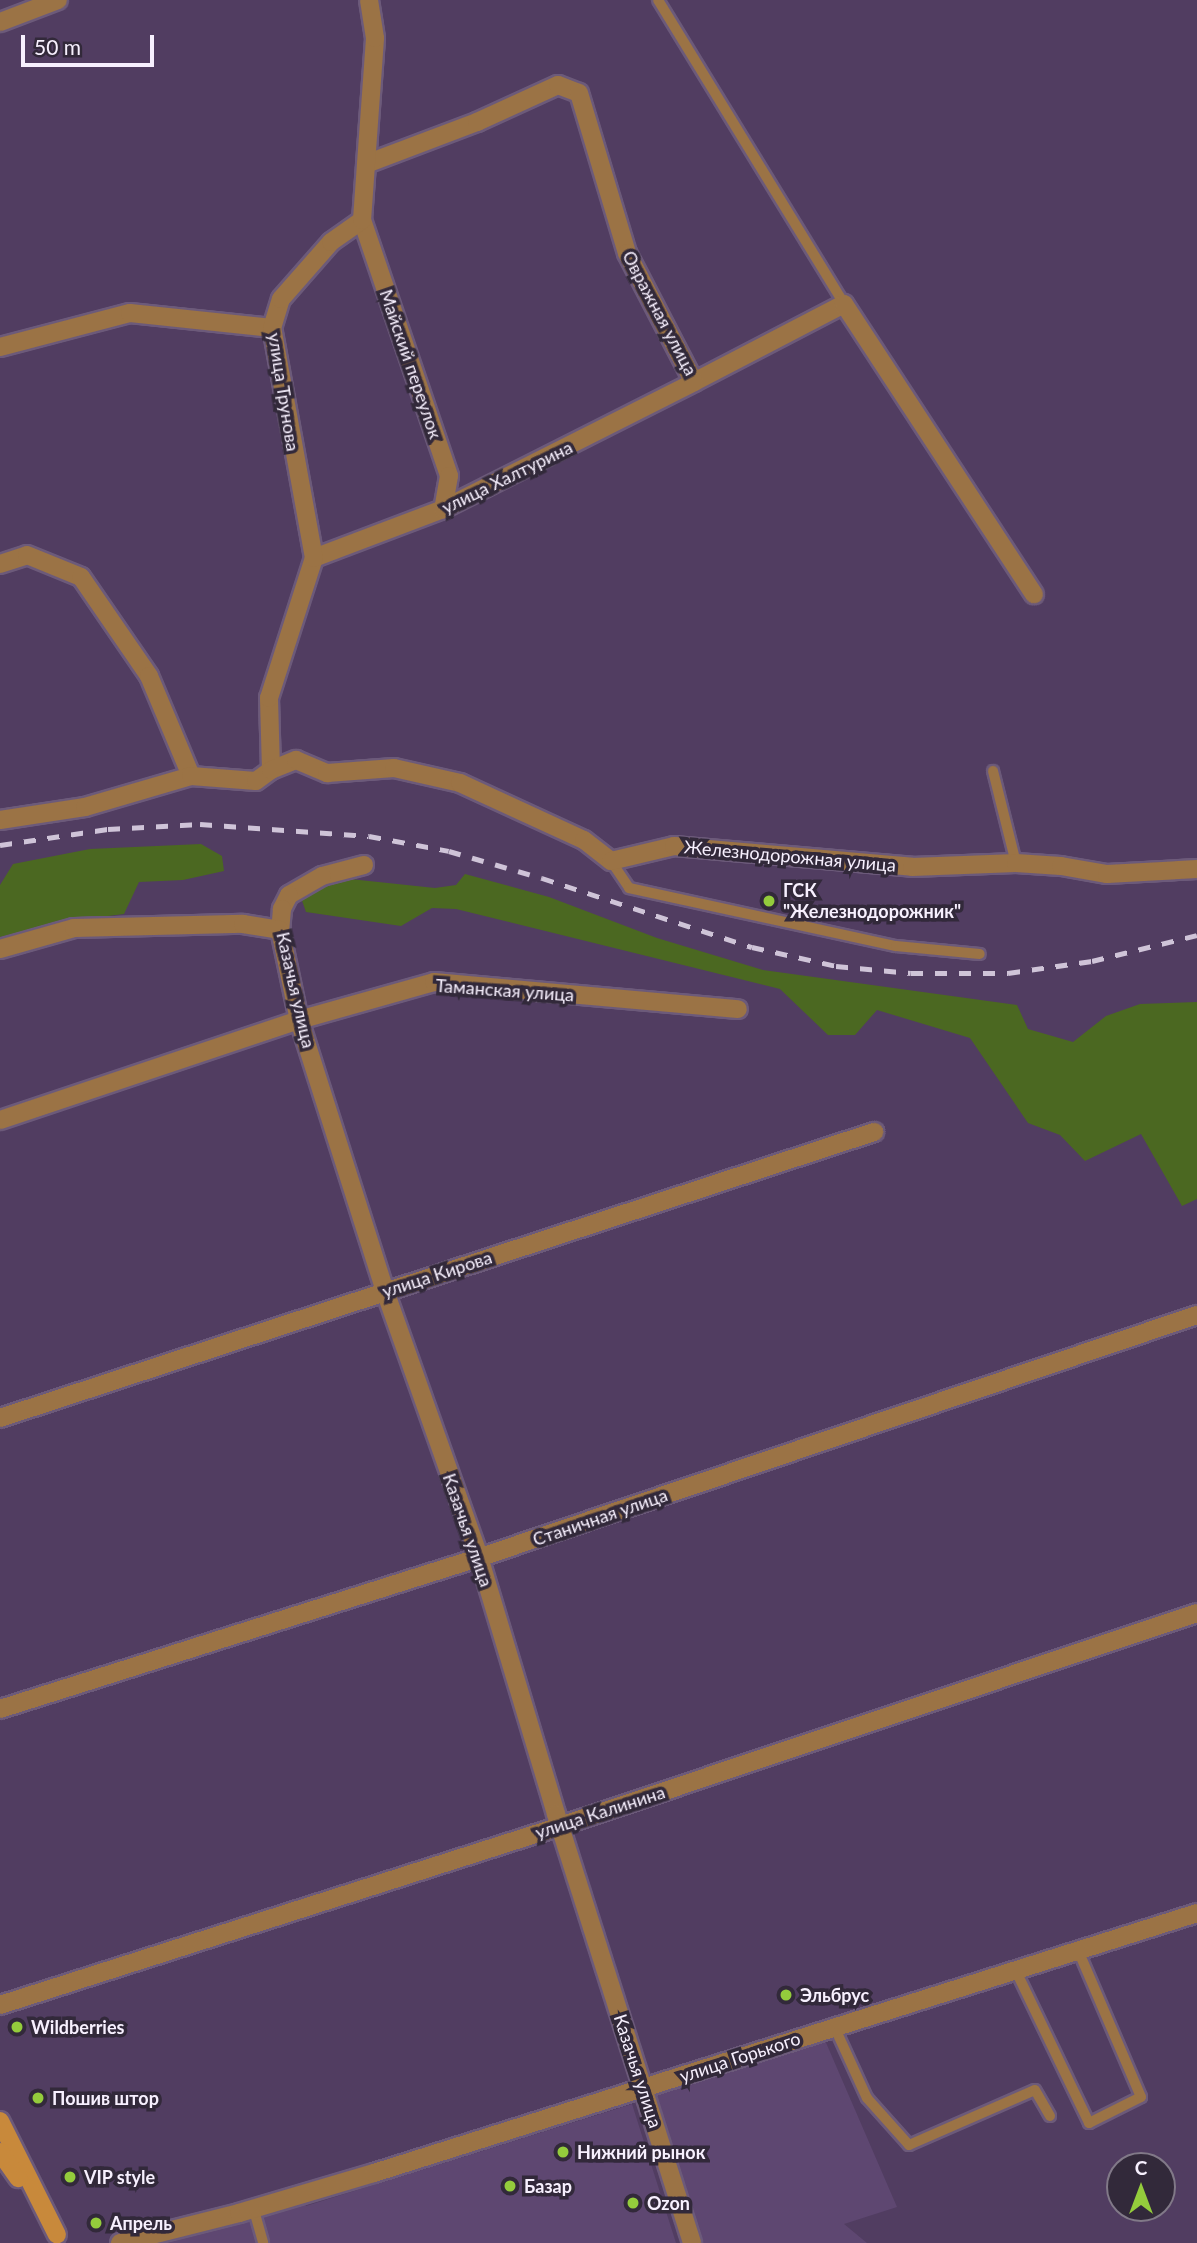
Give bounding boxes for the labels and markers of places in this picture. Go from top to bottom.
place label: ГСК "Железнодорожник" [783,880,961,922]
marker: ГСК "Железнодорожник" [761,893,777,909]
place label: Эльбрус [800,1984,869,2006]
marker: Эльбрус [778,1987,794,2003]
place label: Wildberries [31,2016,124,2038]
marker: Wildberries [9,2019,25,2035]
place label: Пошив штор [52,2087,159,2109]
marker: Пошив штор [30,2090,46,2106]
place label: Нижний рынок [577,2141,705,2163]
marker: Нижний рынок [555,2144,571,2160]
place label: VIP style [84,2166,156,2188]
marker: VIP style [62,2169,78,2185]
place label: Базар [524,2175,572,2197]
marker: Базар [502,2178,518,2194]
place label: Ozon [647,2192,690,2214]
marker: Ozon [625,2195,641,2211]
place label: Апрель [110,2212,172,2234]
marker: Апрель [88,2215,104,2231]

